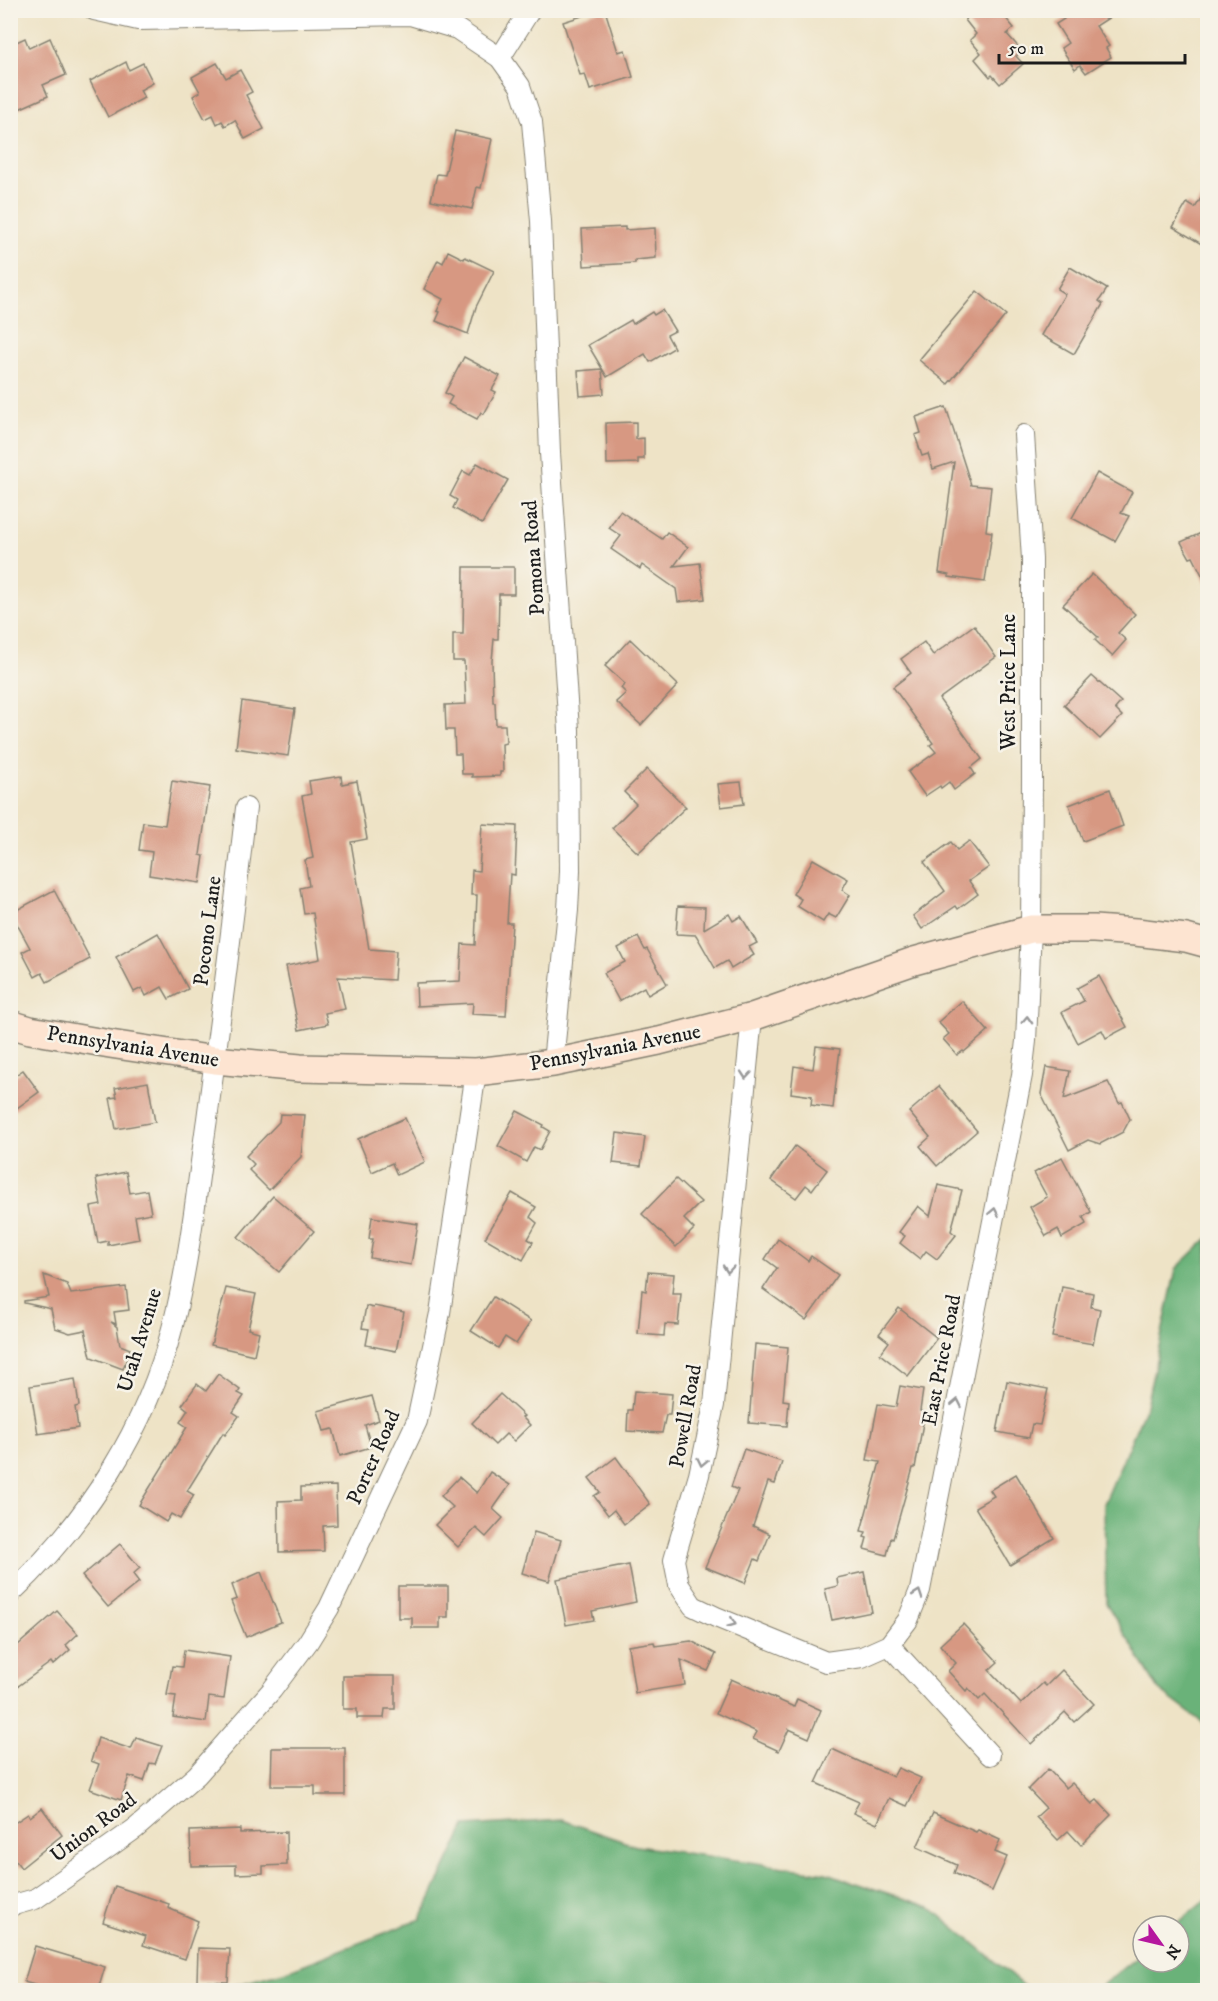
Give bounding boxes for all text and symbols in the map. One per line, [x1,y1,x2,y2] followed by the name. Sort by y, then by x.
[999,27,1185,65] scale bar
[1008,38,1044,60] text: 50 m
[517,499,551,617] street label: Pomona Road
[996,613,1022,751] street label: West Price Lane
[188,874,228,988] street label: Pocono Lane
[1020,1015,1033,1024] one-way arrow
[527,1019,703,1077] street label: Pennsylvania Avenue
[45,1021,221,1073] street label: Pennsylvania Avenue
[740,1070,753,1079] one-way arrow
[987,1207,1000,1217] one-way arrow
[722,1264,735,1273] one-way arrow
[112,1285,168,1396] street label: Utah Avenue
[917,1292,968,1428] street label: East Price Road
[664,1362,708,1470] street label: Powell Road
[950,1399,963,1409] one-way arrow
[342,1406,407,1509] street label: Porter Road
[696,1457,709,1467] one-way arrow
[910,1589,923,1600] one-way arrow
[725,1616,736,1628] one-way arrow
[45,1787,142,1869] street label: Union Road
[1131,1914,1191,1974] north arrow
[1161,1941,1185,1963] text: N

